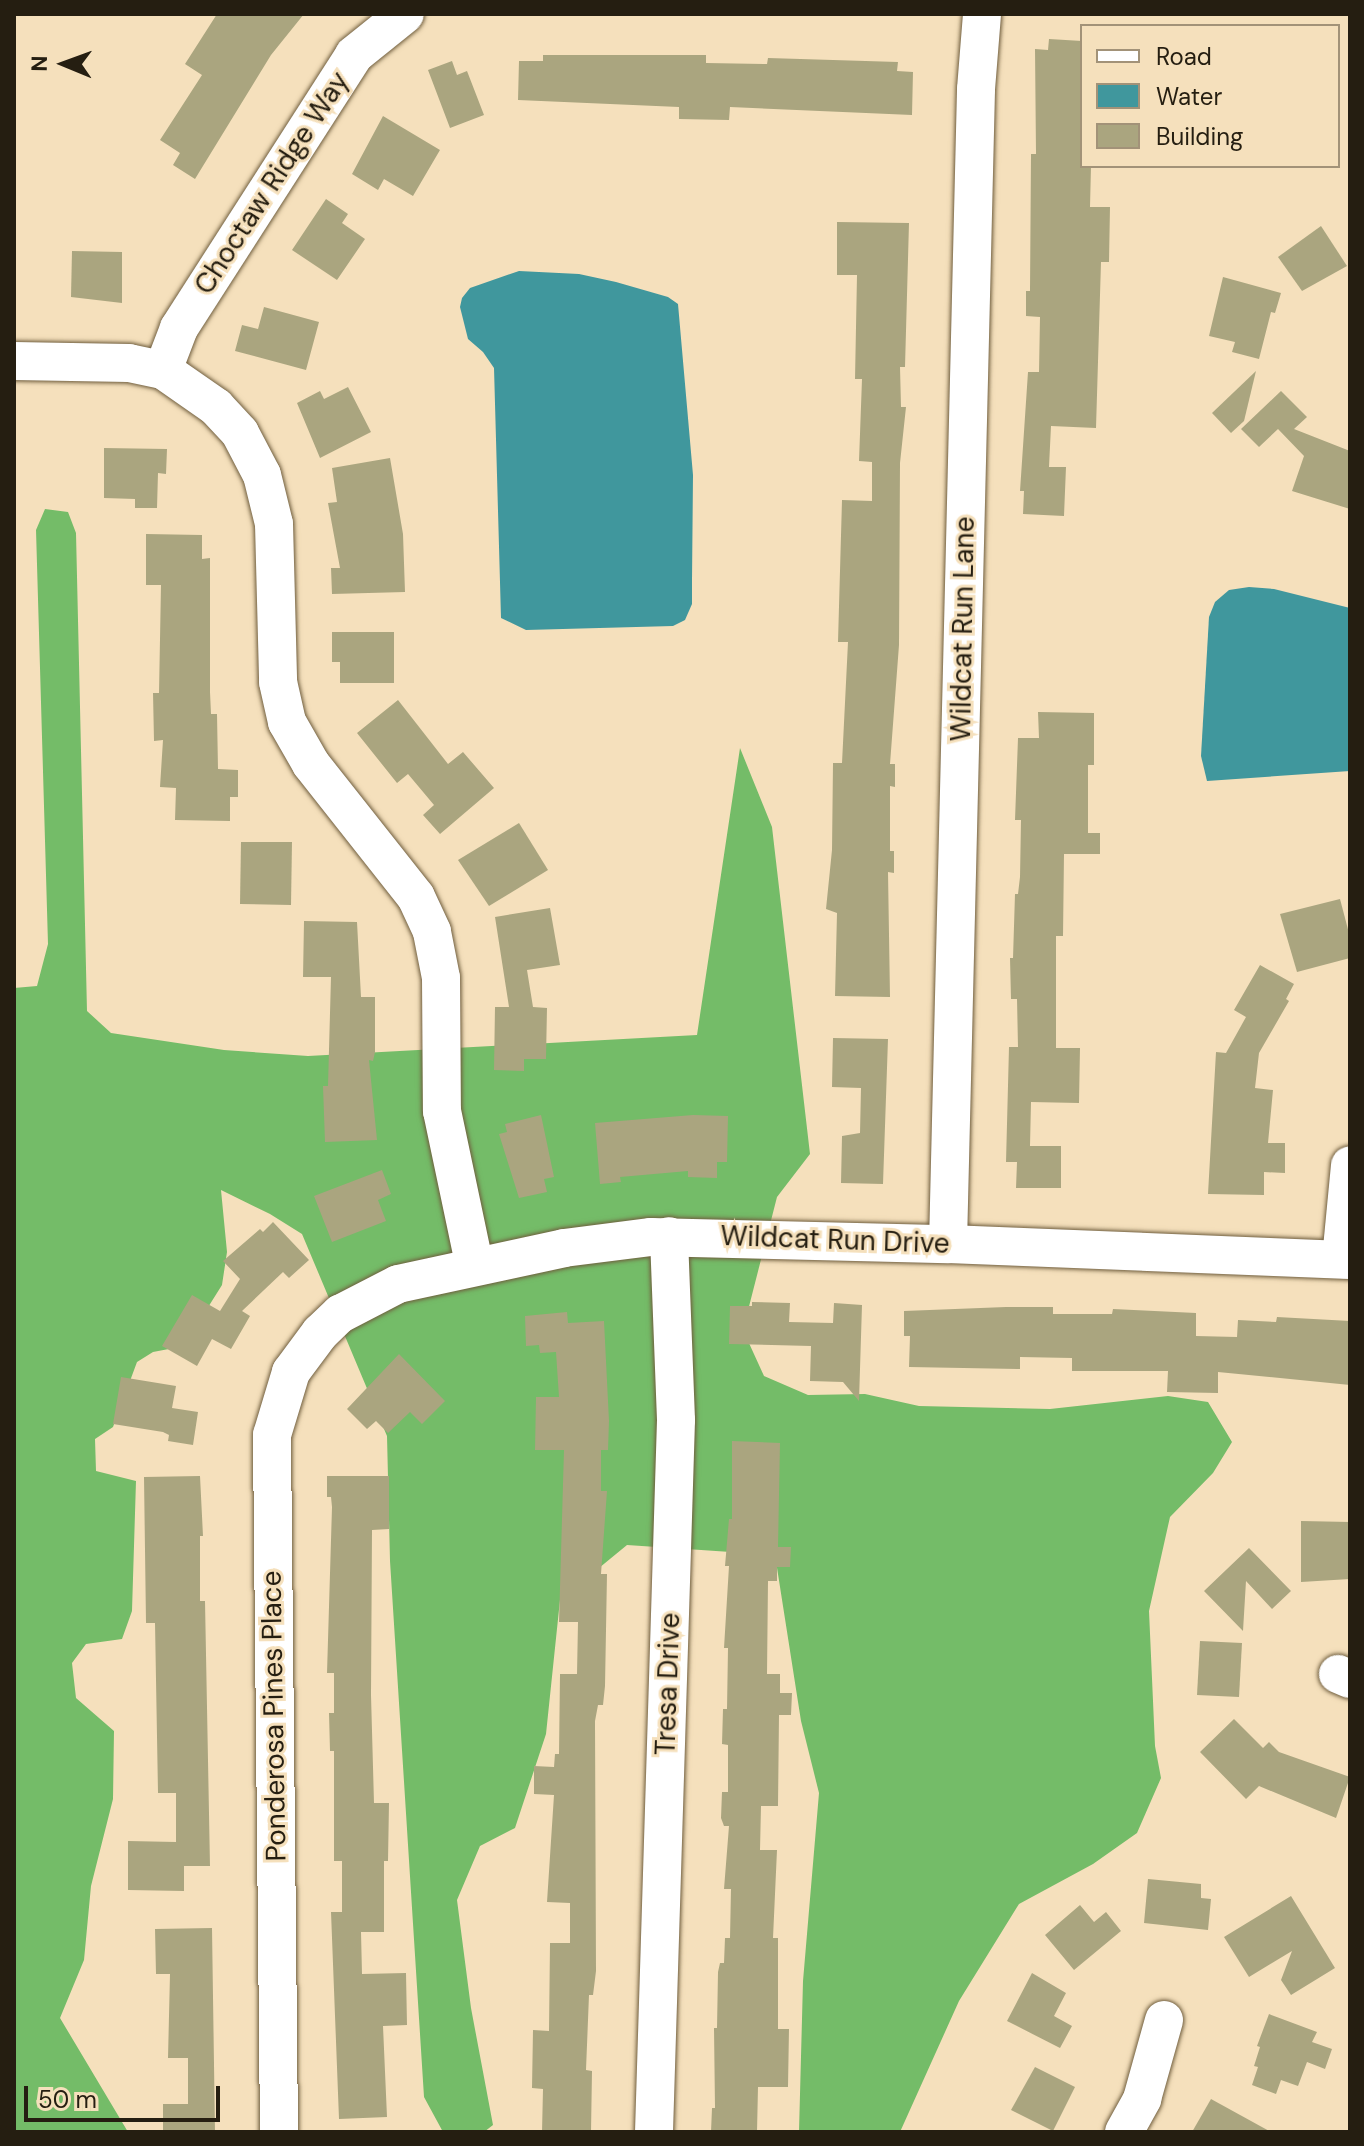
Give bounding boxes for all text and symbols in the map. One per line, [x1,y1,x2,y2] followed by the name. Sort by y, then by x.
[24,24,104,104] north arrow
[1080,24,1340,168] legend
[1156,41,1212,72] text: Road
[25,55,54,72] text: N
[187,65,357,301] street label: Choctaw Ridge Way
[1156,81,1222,112] text: Water
[1156,121,1243,152] text: Building
[944,516,982,742] street label: Wildcat Run Lane
[720,1219,950,1261] street label: Wildcat Run Drive
[255,1570,293,1862] street label: Ponderosa Pines Place
[649,1612,687,1756] street label: Tresa Drive
[28,2070,224,2120] scale bar
[38,2084,97,2115] text: 50 m

